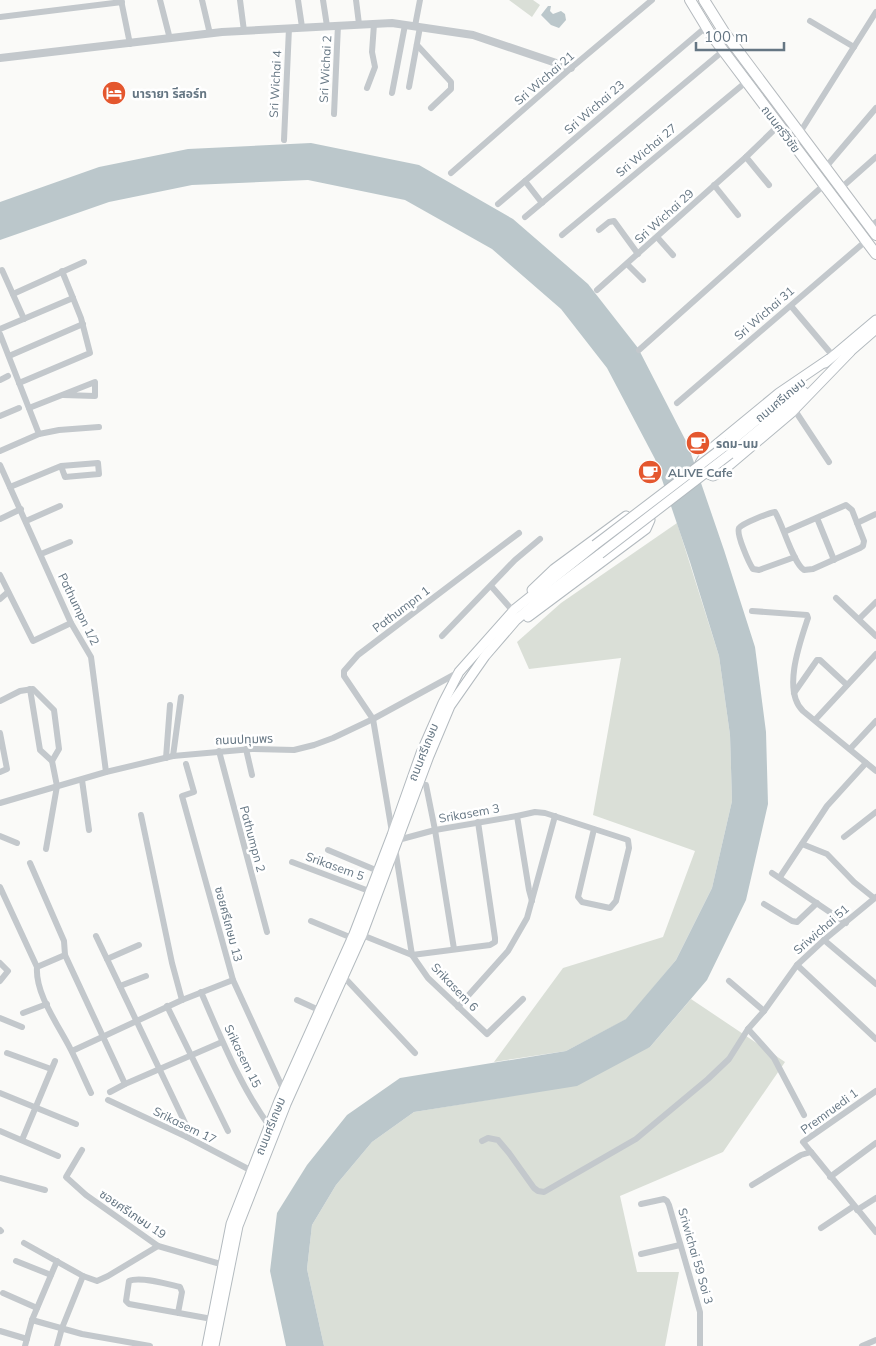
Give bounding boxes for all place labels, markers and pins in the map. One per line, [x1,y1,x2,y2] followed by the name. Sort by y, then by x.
[101,80,127,106] hotel icon: นารายา รีสอร์ท
[132,86,207,101] place label: นารายา รีสอร์ท
[685,430,711,456] cafe icon: รดม-นม
[716,436,758,451] place label: รดม-นม
[637,459,663,485] cafe icon: ALIVE Cafe
[668,465,733,480] place label: ALIVE Cafe

